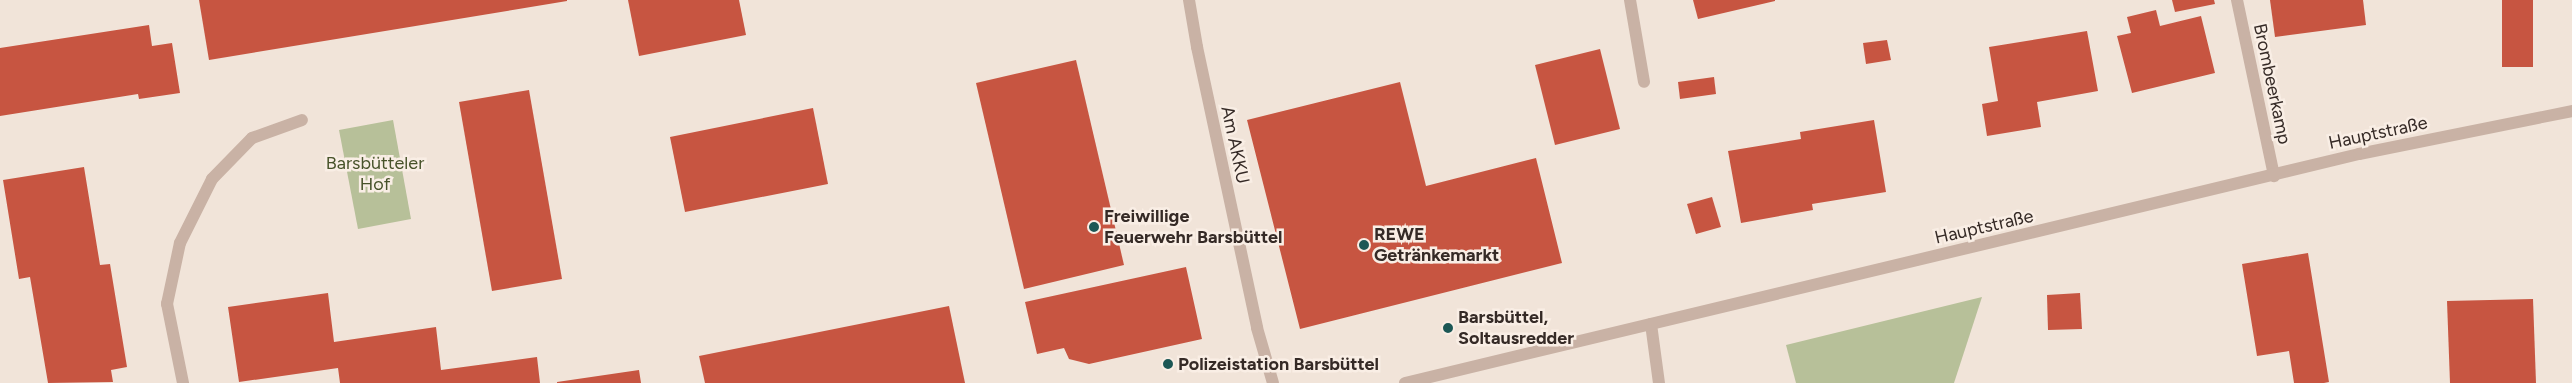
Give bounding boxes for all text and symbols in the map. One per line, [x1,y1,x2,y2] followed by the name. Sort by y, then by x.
[2249,22,2295,146] street label: Brombeerkamp
[1216,104,1254,186] street label: Am AKKU
[2327,112,2429,154] street label: Hauptstraße
[326,153,424,195] park label: Barsbütteler Hof
[1933,205,2035,249] street label: Hauptstraße
[1104,206,1282,248] place label: Freiwillige Feuerwehr Barsbüttel
[1088,221,1100,233] marker: Freiwillige Feuerwehr Barsbüttel
[1374,224,1499,266] place label: REWE Getränkemarkt
[1358,239,1370,251] marker: REWE Getränkemarkt
[1458,307,1574,350] place label: Barsbüttel, Soltausredder
[1442,322,1454,334] marker: Barsbüttel, Soltausredder
[1178,353,1379,375] place label: Polizeistation Barsbüttel
[1162,358,1174,370] marker: Polizeistation Barsbüttel

